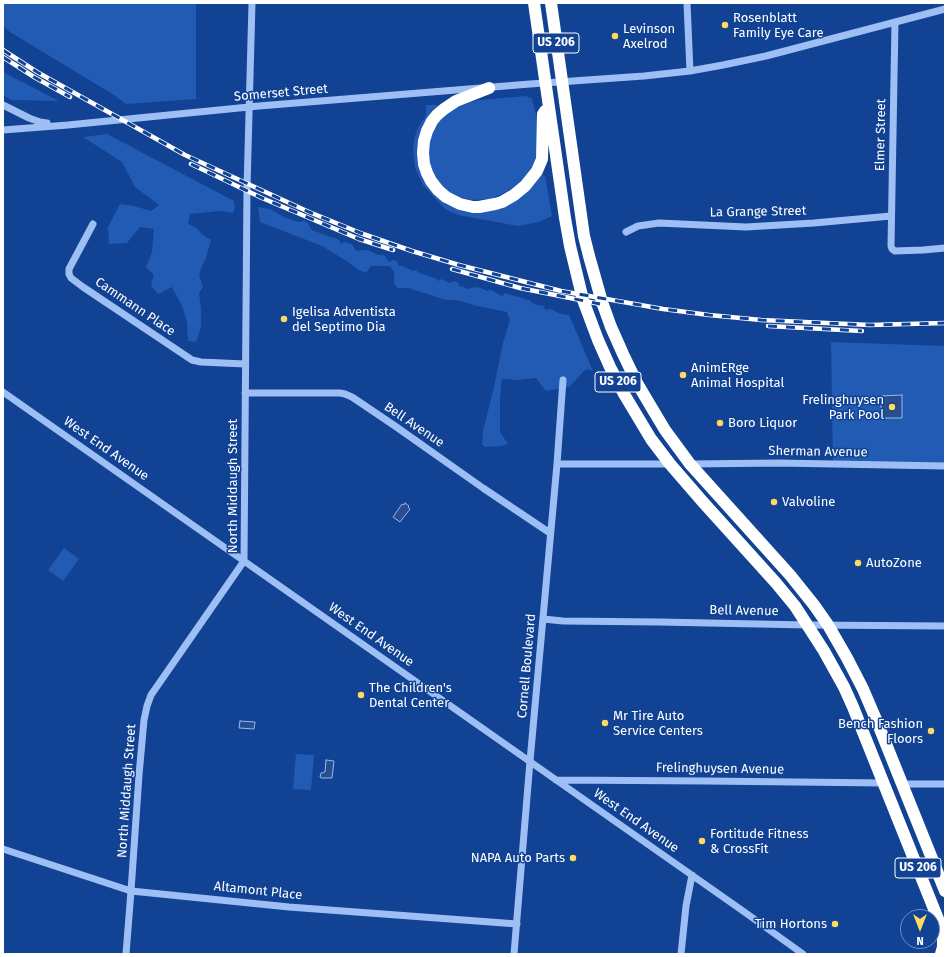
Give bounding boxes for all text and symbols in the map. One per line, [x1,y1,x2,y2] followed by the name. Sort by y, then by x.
[733,10,824,41] place label: Rosenblatt Family Eye Care
[720,20,730,30] marker: Rosenblatt Family Eye Care
[623,21,675,52] place label: Levinson Axelrod
[610,31,620,41] marker: Levinson Axelrod
[533,33,579,53] road number: US 206
[233,81,329,105] street label: Somerset Street
[873,99,889,171] street label: Elmer Street
[710,203,806,221] street label: La Grange Street
[92,274,178,340] street label: Cammann Place
[292,304,396,335] place label: Igelisa Adventista del Septimo Dia
[279,314,289,324] marker: Igelisa Adventista del Septimo Dia
[691,360,784,391] place label: AnimERge Animal Hospital
[678,370,688,380] marker: AnimERge Animal Hospital
[595,372,641,392] road number: US 206
[802,392,884,423] place label: Frelinghuysen Park Pool
[381,399,447,451] street label: Bell Avenue
[887,402,897,412] marker: Frelinghuysen Park Pool
[60,414,152,484] street label: West End Avenue
[728,415,797,431] place label: Boro Liquor
[715,418,725,428] marker: Boro Liquor
[225,419,241,553] street label: North Middaugh Street
[768,443,868,461] street label: Sherman Avenue
[782,494,835,510] place label: Valvoline
[769,497,779,507] marker: Valvoline
[866,555,922,571] place label: AutoZone
[853,558,863,568] marker: AutoZone
[325,600,417,670] street label: West End Avenue
[709,603,779,619] street label: Bell Avenue
[515,613,539,719] street label: Cornell Boulevard
[369,680,452,711] place label: The Children's Dental Center
[356,690,366,700] marker: The Children's Dental Center
[613,708,703,739] place label: Mr Tire Auto Service Centers
[838,716,923,747] place label: Bench Fashion Floors
[600,718,610,728] marker: Mr Tire Auto Service Centers
[115,723,139,859] street label: North Middaugh Street
[926,726,936,736] marker: Bench Fashion Floors
[656,760,784,778] street label: Frelinghuysen Avenue
[590,786,682,856] street label: West End Avenue
[710,826,808,857] place label: Fortitude Fitness & CrossFit
[697,836,707,846] marker: Fortitude Fitness & CrossFit
[471,850,565,866] place label: NAPA Auto Parts
[568,853,578,863] marker: NAPA Auto Parts
[895,858,941,878] road number: US 206
[213,879,303,903] street label: Altamont Place
[900,909,940,949] north arrow
[755,916,827,932] place label: Tim Hortons
[830,919,840,929] marker: Tim Hortons
[916,934,924,947] text: N

